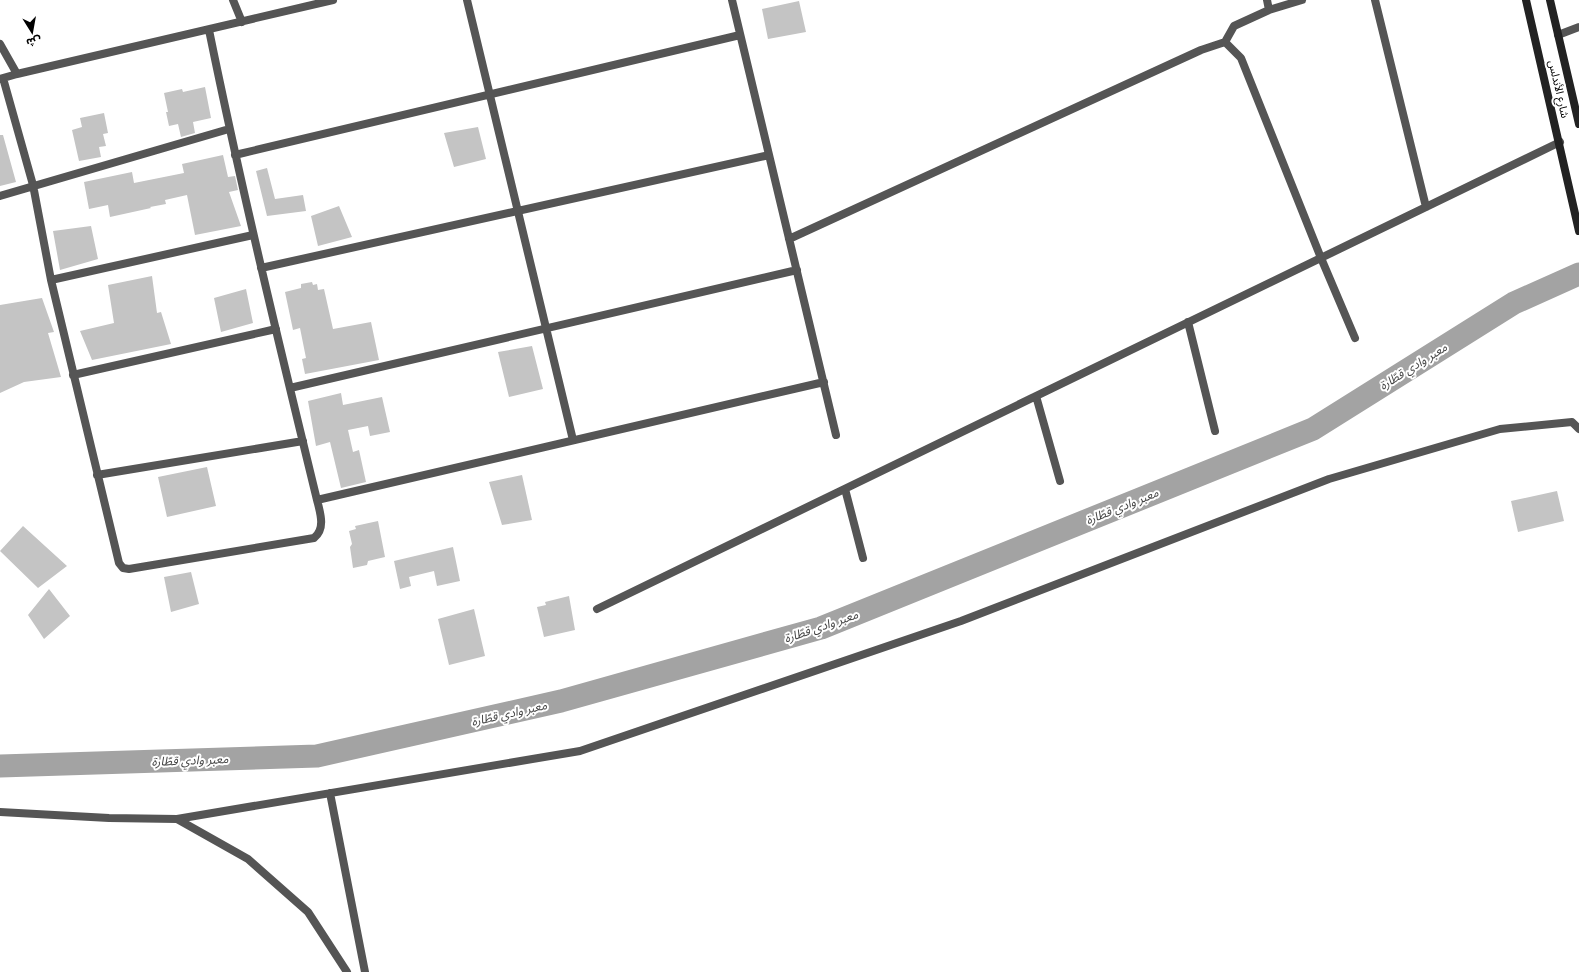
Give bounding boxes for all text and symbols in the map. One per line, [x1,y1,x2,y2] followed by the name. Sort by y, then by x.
[12,12,52,52] north arrow
[25,34,43,50] text: ش
[1545,59,1573,120] street label: شارع الأندلس
[1376,339,1452,395] water label: معبر وادي قطّارة
[1083,484,1162,530] water label: معبر وادي قطّارة
[782,606,861,648] water label: معبر وادي قطّارة
[470,697,550,732] water label: معبر وادي قطّارة
[151,751,230,772] water label: معبر وادي قطّارة

